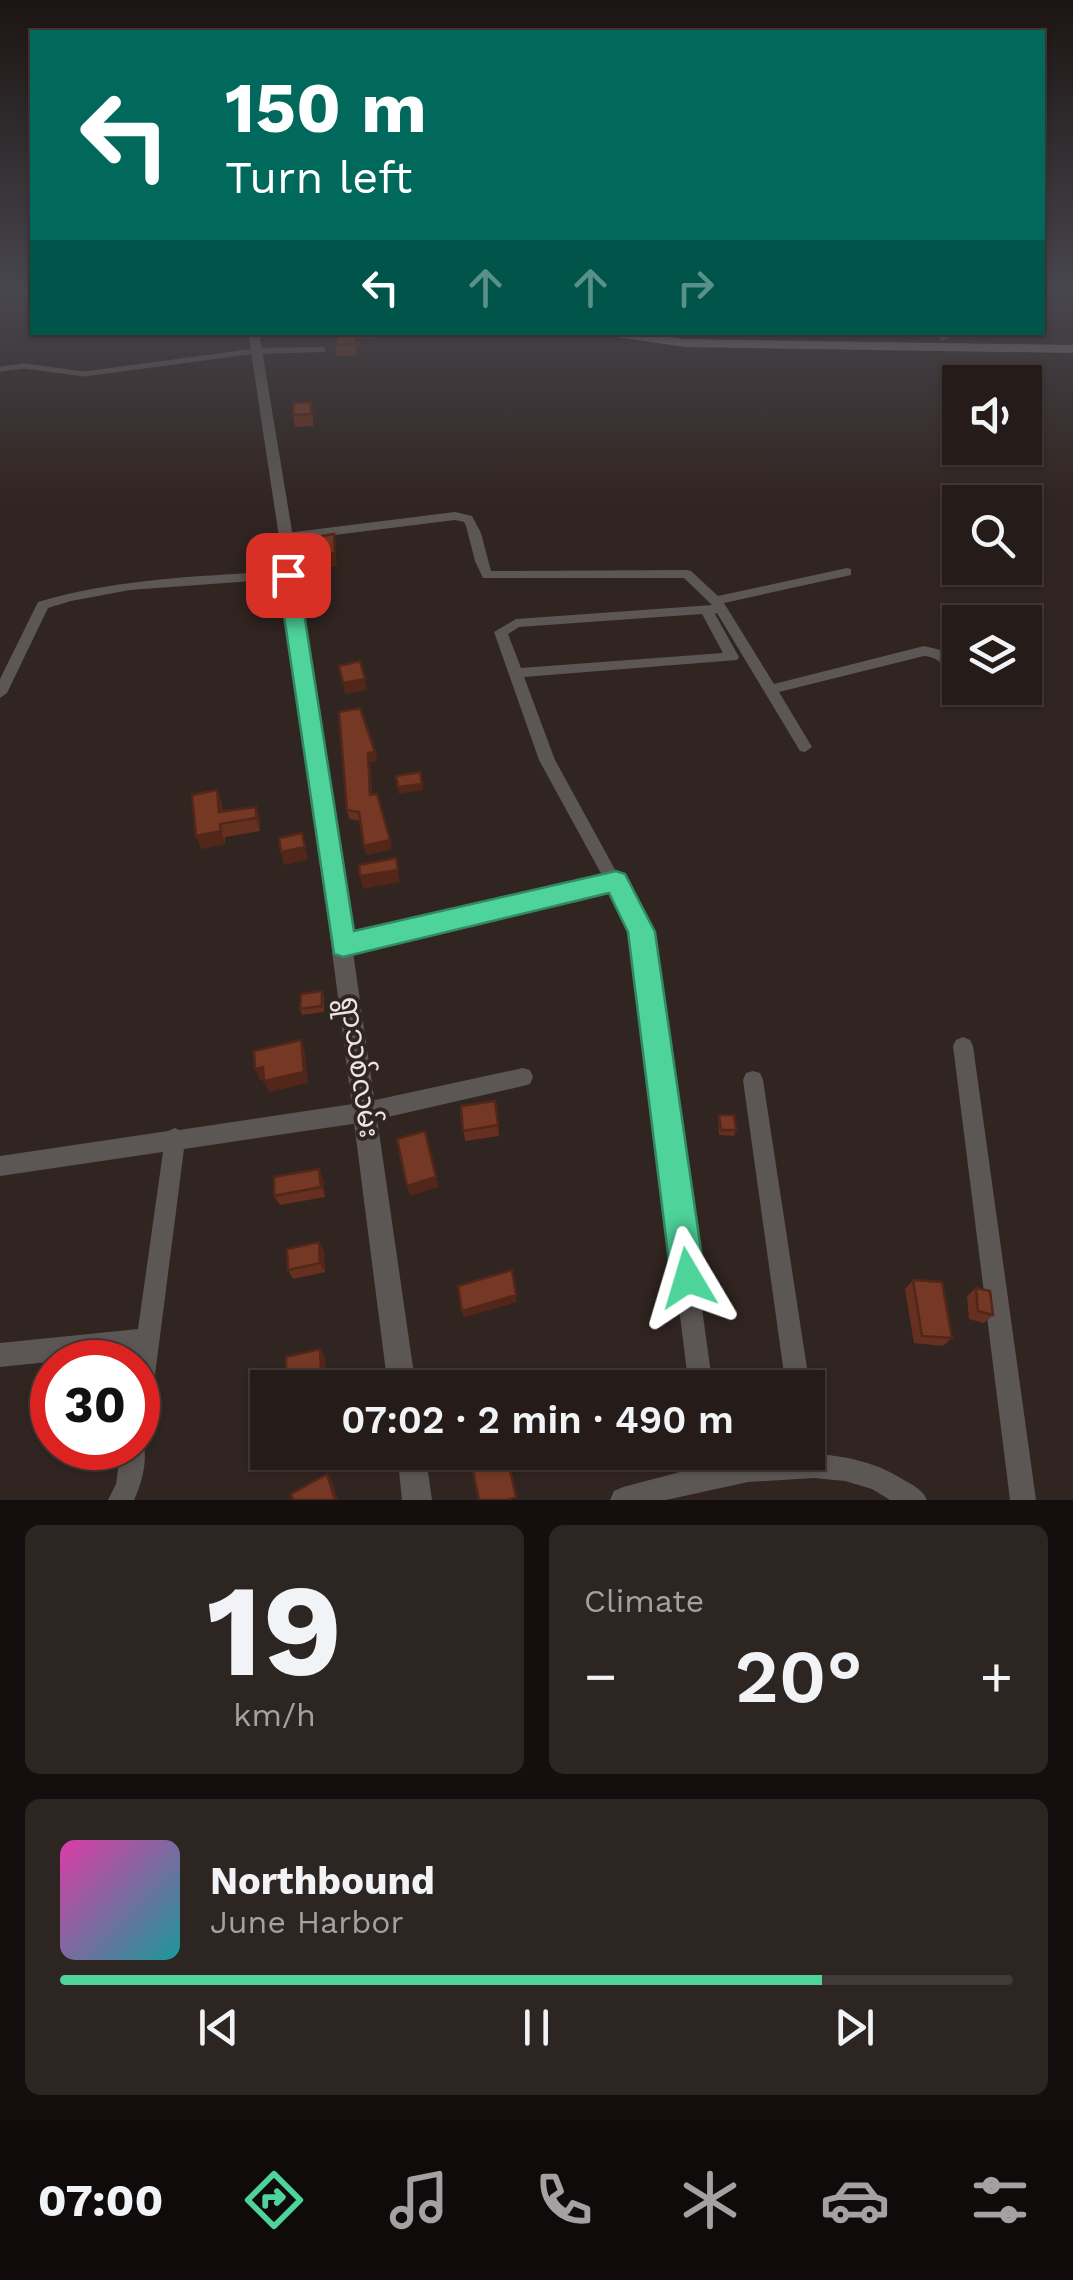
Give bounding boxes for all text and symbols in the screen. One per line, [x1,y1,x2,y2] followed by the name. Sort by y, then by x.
[225,67,427,149] text: 150 m
[60,70,190,200] icon: left
[225,151,412,204] text: Turn left
[353,260,408,315] icon: left
[458,260,513,315] icon: ahead
[563,260,618,315] icon: ahead
[668,260,723,315] icon: right
[942,365,1042,705] map controls
[942,365,1042,465] button: sound
[942,485,1042,585] button: search
[246,533,331,618] pin
[261,548,316,603] icon: arrive
[942,605,1042,705] button: layers
[328,994,388,1141] street label: ရွာသစ်လမ်း
[636,1226,740,1330] position arrow
[30,1340,160,1470] speed limit sign: 30
[341,1398,734,1442] text: 07:02 · 2 min · 490 m
[206,1554,343,1707] text: 19
[584,1582,704,1620] text: Climate
[734,1632,863,1720] text: 20°
[584,1644,617,1708] text: −
[980,1644,1013,1708] text: +
[233,1696,316,1734] text: km/h
[210,1859,435,1903] text: Northbound
[210,1903,404,1941] text: June Harbor
[191,2000,246,2055] icon: previous
[509,2000,564,2055] icon: pause
[827,2000,882,2055] icon: next
[239,2165,309,2235] icon: directions
[384,2165,454,2235] icon: music
[529,2165,599,2235] icon: phone
[675,2165,745,2235] icon: climate
[820,2165,890,2235] icon: car
[965,2165,1035,2235] icon: filters
[38,2174,164,2227] text: 07:00

